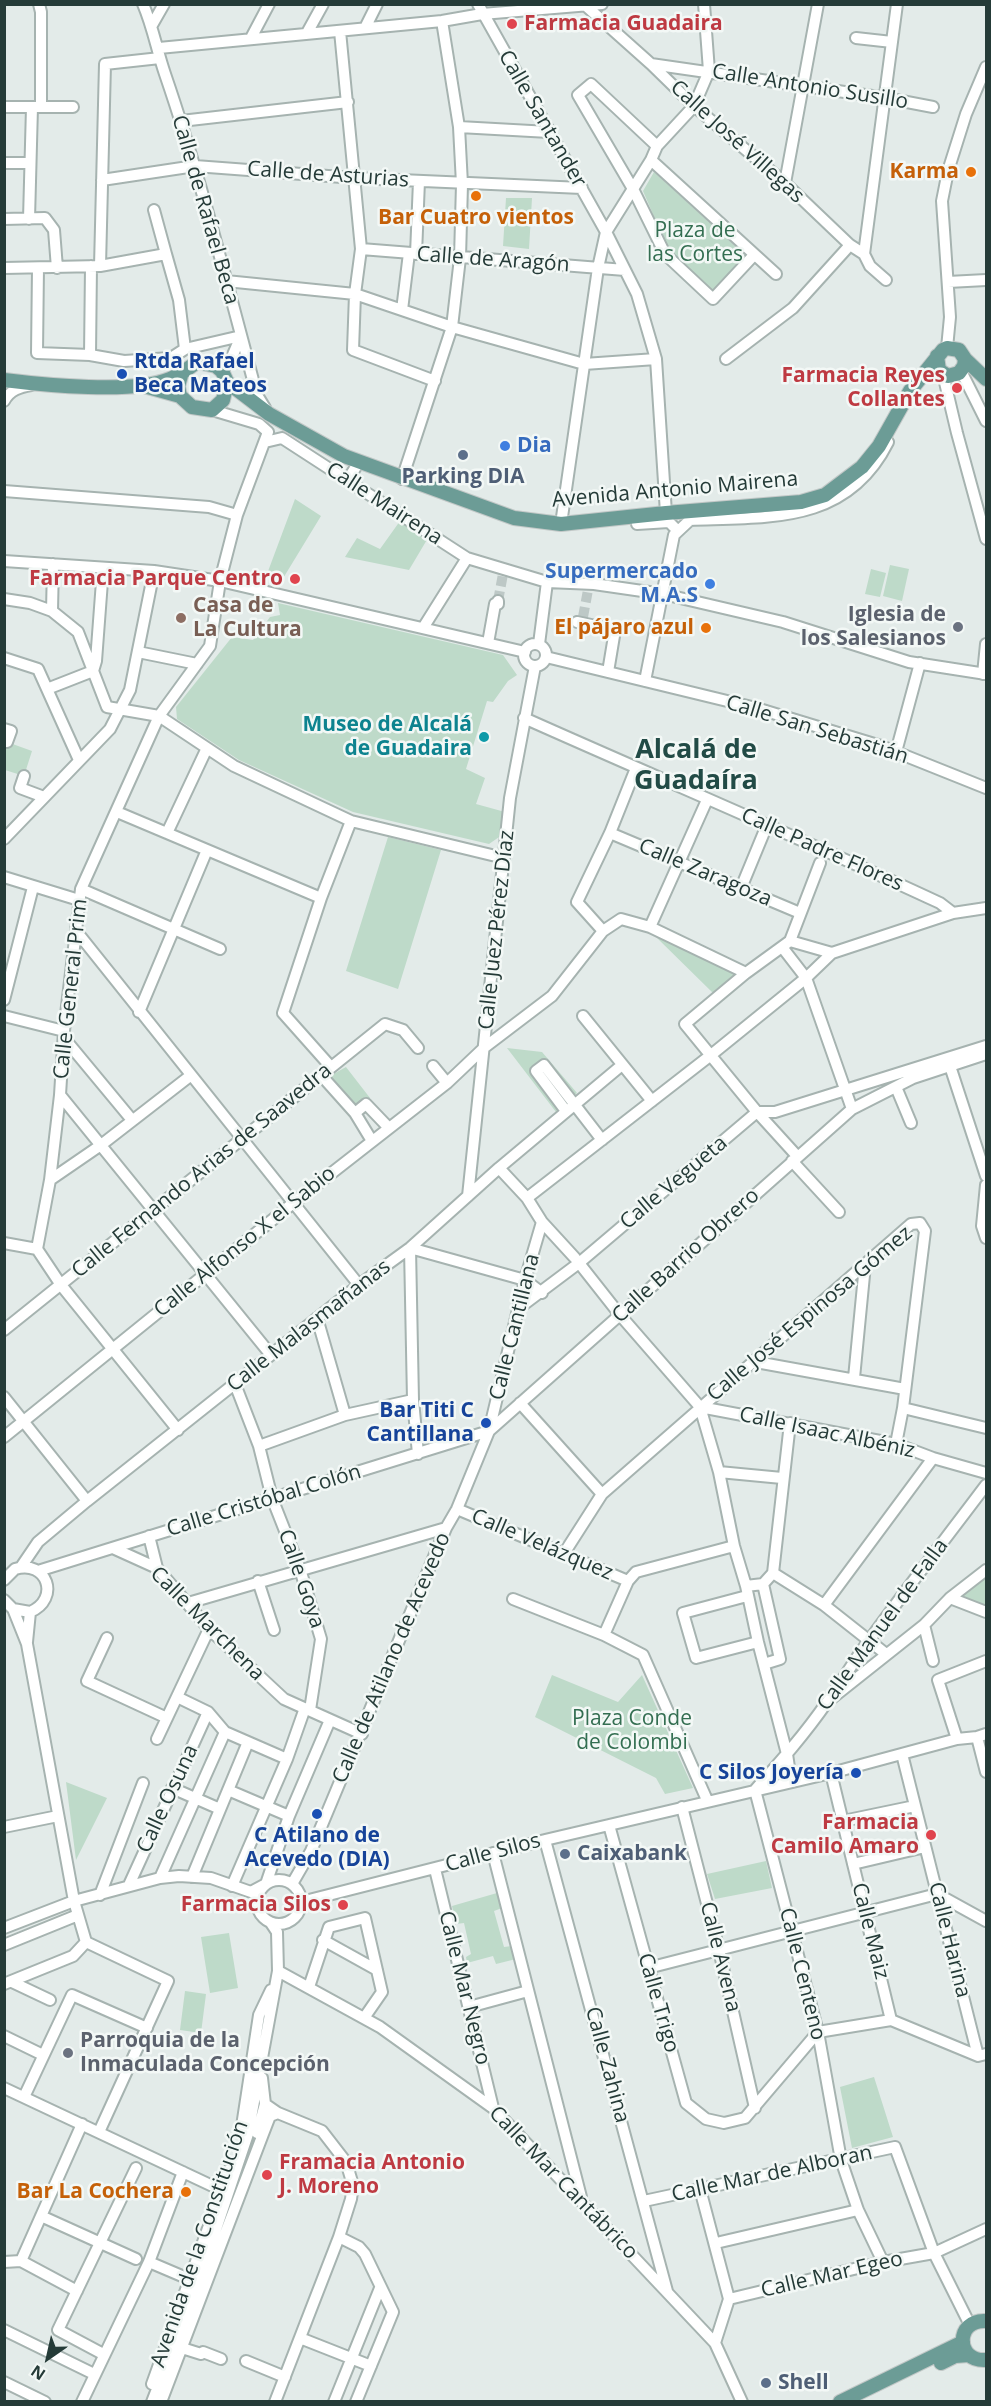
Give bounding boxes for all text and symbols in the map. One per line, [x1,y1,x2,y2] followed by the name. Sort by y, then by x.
[524,11,723,37] place label: Farmacia Guadaira
[505,17,519,31] marker: Farmacia Guadaira
[493,46,591,192] street label: Calle Santander
[710,59,910,115] street label: Calle Antonio Susillo
[665,75,809,209] street label: Calle José Villegas
[166,112,244,308] street label: Calle de Rafael Beca
[246,157,410,193] street label: Calle de Asturias
[890,159,959,185] place label: Karma
[964,165,978,179] marker: Karma
[469,189,483,203] marker: Bar Cuatro vientos
[378,205,574,231] place label: Bar Cuatro vientos
[647,218,743,268] park label: Plaza de las Cortes
[416,242,570,278] street label: Calle de Aragón
[134,349,267,399] place label: Rtda Rafael Beca Mateos
[782,363,945,413] place label: Farmacia Reyes Collantes
[115,367,129,381] marker: Rtda Rafael Beca Mateos
[950,381,964,395] marker: Farmacia Reyes Collantes
[517,433,552,459] place label: Dia
[498,439,512,453] marker: Dia
[456,448,470,462] marker: Parking DIA
[321,457,447,551] street label: Calle Mairena
[402,464,524,490] place label: Parking DIA
[551,467,799,513] street label: Avenida Antonio Mairena
[545,559,698,609] place label: Supermercado M.A.S
[29,566,283,592] place label: Farmacia Parque Centro
[288,572,302,586] marker: Farmacia Parque Centro
[703,577,717,591] marker: Supermercado M.A.S
[193,593,302,643] place label: Casa de La Cultura
[801,602,946,652] place label: Iglesia de los Salesianos
[174,611,188,625] marker: Casa de La Cultura
[554,615,694,641] place label: El pájaro azul
[951,620,965,634] marker: Iglesia de los Salesianos
[699,621,713,635] marker: El pájaro azul
[723,690,911,770] street label: Calle San Sebastián
[302,712,472,762] place label: Museo de Alcalá de Guadaira
[477,730,491,744] marker: Museo de Alcalá de Guadaira
[634,734,758,797] district label: Alcalá de Guadaíra
[737,803,907,897] street label: Calle Padre Flores
[474,829,520,1031] street label: Calle Juez Pérez Díaz
[635,834,775,912] street label: Calle Zaragoza
[49,897,93,1081] street label: Calle General Prim
[67,1058,337,1284] street label: Calle Fernando Arias de Saavedra
[615,1131,733,1235] street label: Calle Vegueta
[149,1161,341,1323] street label: Calle Alfonso X el Sabio
[607,1183,765,1329] street label: Calle Barrio Obrero
[702,1221,918,1407] street label: Calle José Espinosa Gómez
[485,1251,545,1403] street label: Calle Cantillana
[222,1254,396,1398] street label: Calle Malasmañanas
[367,1398,474,1448] place label: Bar Titi C Cantillana
[737,1402,917,1464] street label: Calle Isaac Albéniz
[479,1416,493,1430] marker: Bar Titi C Cantillana
[164,1459,364,1543] street label: Calle Cristóbal Colón
[467,1504,617,1586] street label: Calle Velázquez
[272,1526,330,1632] street label: Calle Goya
[328,1529,456,1787] street label: Calle de Atilano de Acevedo
[812,1534,954,1716] street label: Calle Manuel de Falla
[145,1562,269,1686] street label: Calle Marchena
[572,1706,692,1756] park label: Plaza Conde de Colombi
[132,1741,204,1857] street label: Calle Osuna
[699,1760,844,1786] place label: C Silos Joyería
[849,1766,863,1780] marker: C Silos Joyería
[310,1807,324,1821] marker: C Atilano de Acevedo (DIA)
[771,1810,919,1860] place label: Farmacia Camilo Amaro
[244,1823,390,1873] place label: C Atilano de Acevedo (DIA)
[443,1828,543,1878] street label: Calle Silos
[924,1828,938,1842] marker: Farmacia Camilo Amaro
[577,1841,687,1867] place label: Caixabank
[558,1847,572,1861] marker: Caixabank
[846,1880,894,1982] street label: Calle Maiz
[922,1880,976,2000] street label: Calle Harina
[181,1892,331,1918] place label: Farmacia Silos
[336,1898,350,1912] marker: Farmacia Silos
[694,1899,746,2015] street label: Calle Avena
[773,1905,831,2043] street label: Calle Centeno
[433,1909,495,2067] street label: Calle Mar Negro
[632,1950,684,2056] street label: Calle Trigo
[579,2004,635,2126] street label: Calle Zahina
[80,2028,330,2078] place label: Parroquia de la Inmaculada Concepción
[61,2046,75,2060] marker: Parroquia de la Inmaculada Concepción
[483,2101,643,2265] street label: Calle Mar Cantábrico
[146,2117,254,2371] street label: Avenida de la Constitución
[669,2140,875,2208] street label: Calle Mar de Alboran
[279,2150,465,2200] place label: Framacia Antonio J. Moreno
[260,2168,274,2182] marker: Framacia Antonio J. Moreno
[17,2179,174,2205] place label: Bar La Cochera
[179,2185,193,2199] marker: Bar La Cochera
[759,2246,905,2304] street label: Calle Mar Egeo
[18,2328,78,2388] north arrow
[26,2360,49,2386] text: N
[778,2370,829,2396] place label: Shell
[759,2376,773,2390] marker: Shell

